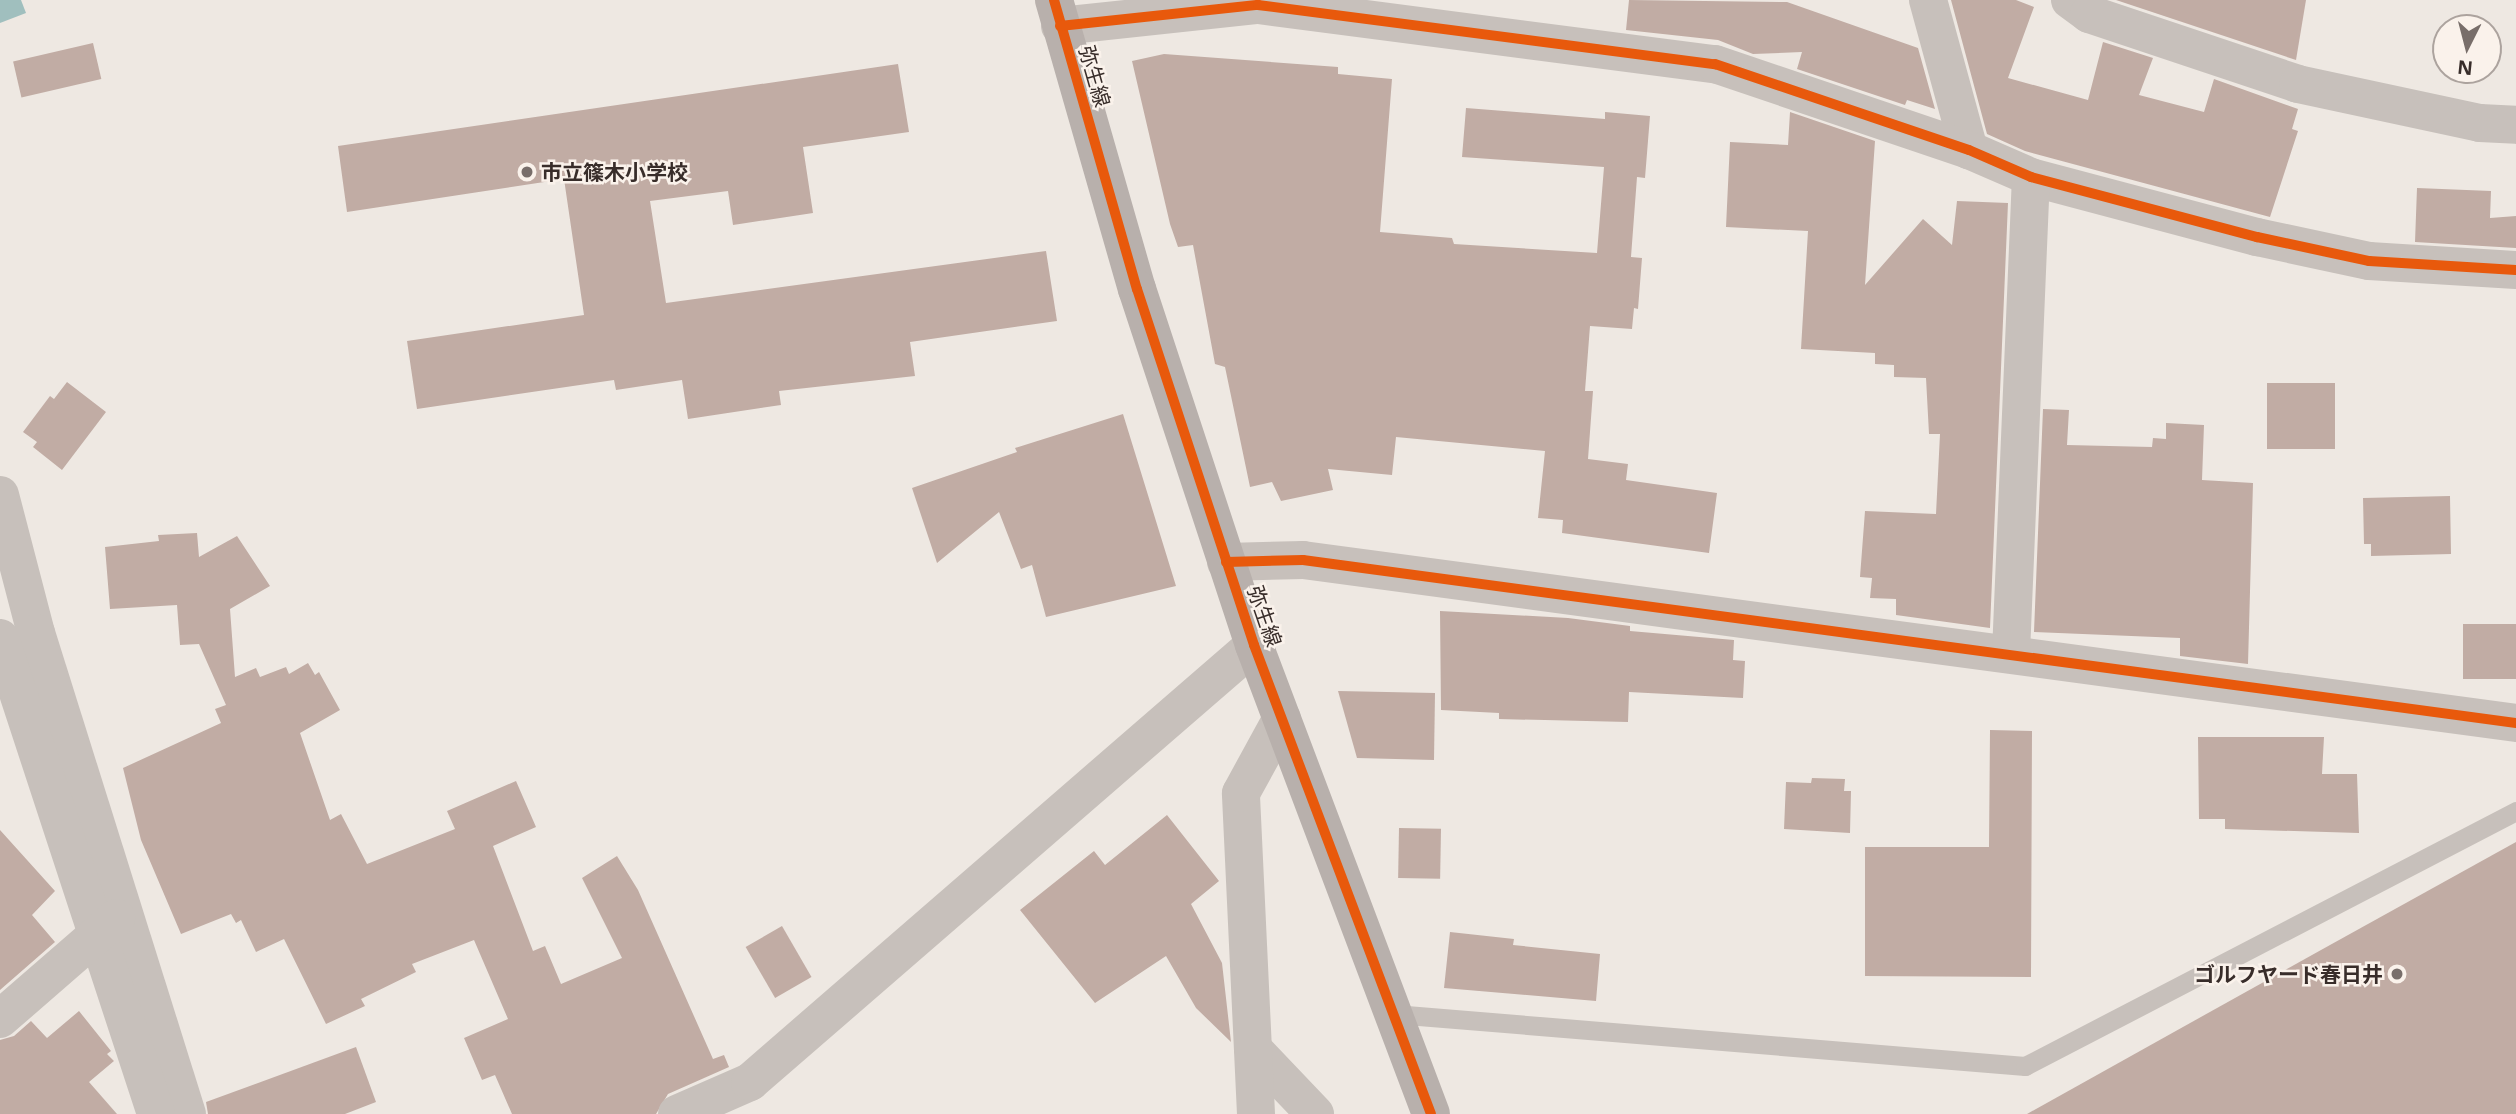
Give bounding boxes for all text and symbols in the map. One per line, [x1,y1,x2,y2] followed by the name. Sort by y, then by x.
[2432,14,2502,84] north arrow
[1074,42,1116,110] street label: 弥生線
[2456,54,2474,82] text: N
[541,159,688,185] place label: 市立篠木小学校
[519,164,535,180] marker: 市立篠木小学校
[1243,582,1287,650] street label: 弥生線
[2194,961,2383,987] place label: ゴルフヤード春日井
[2389,966,2405,982] marker: ゴルフヤード春日井

